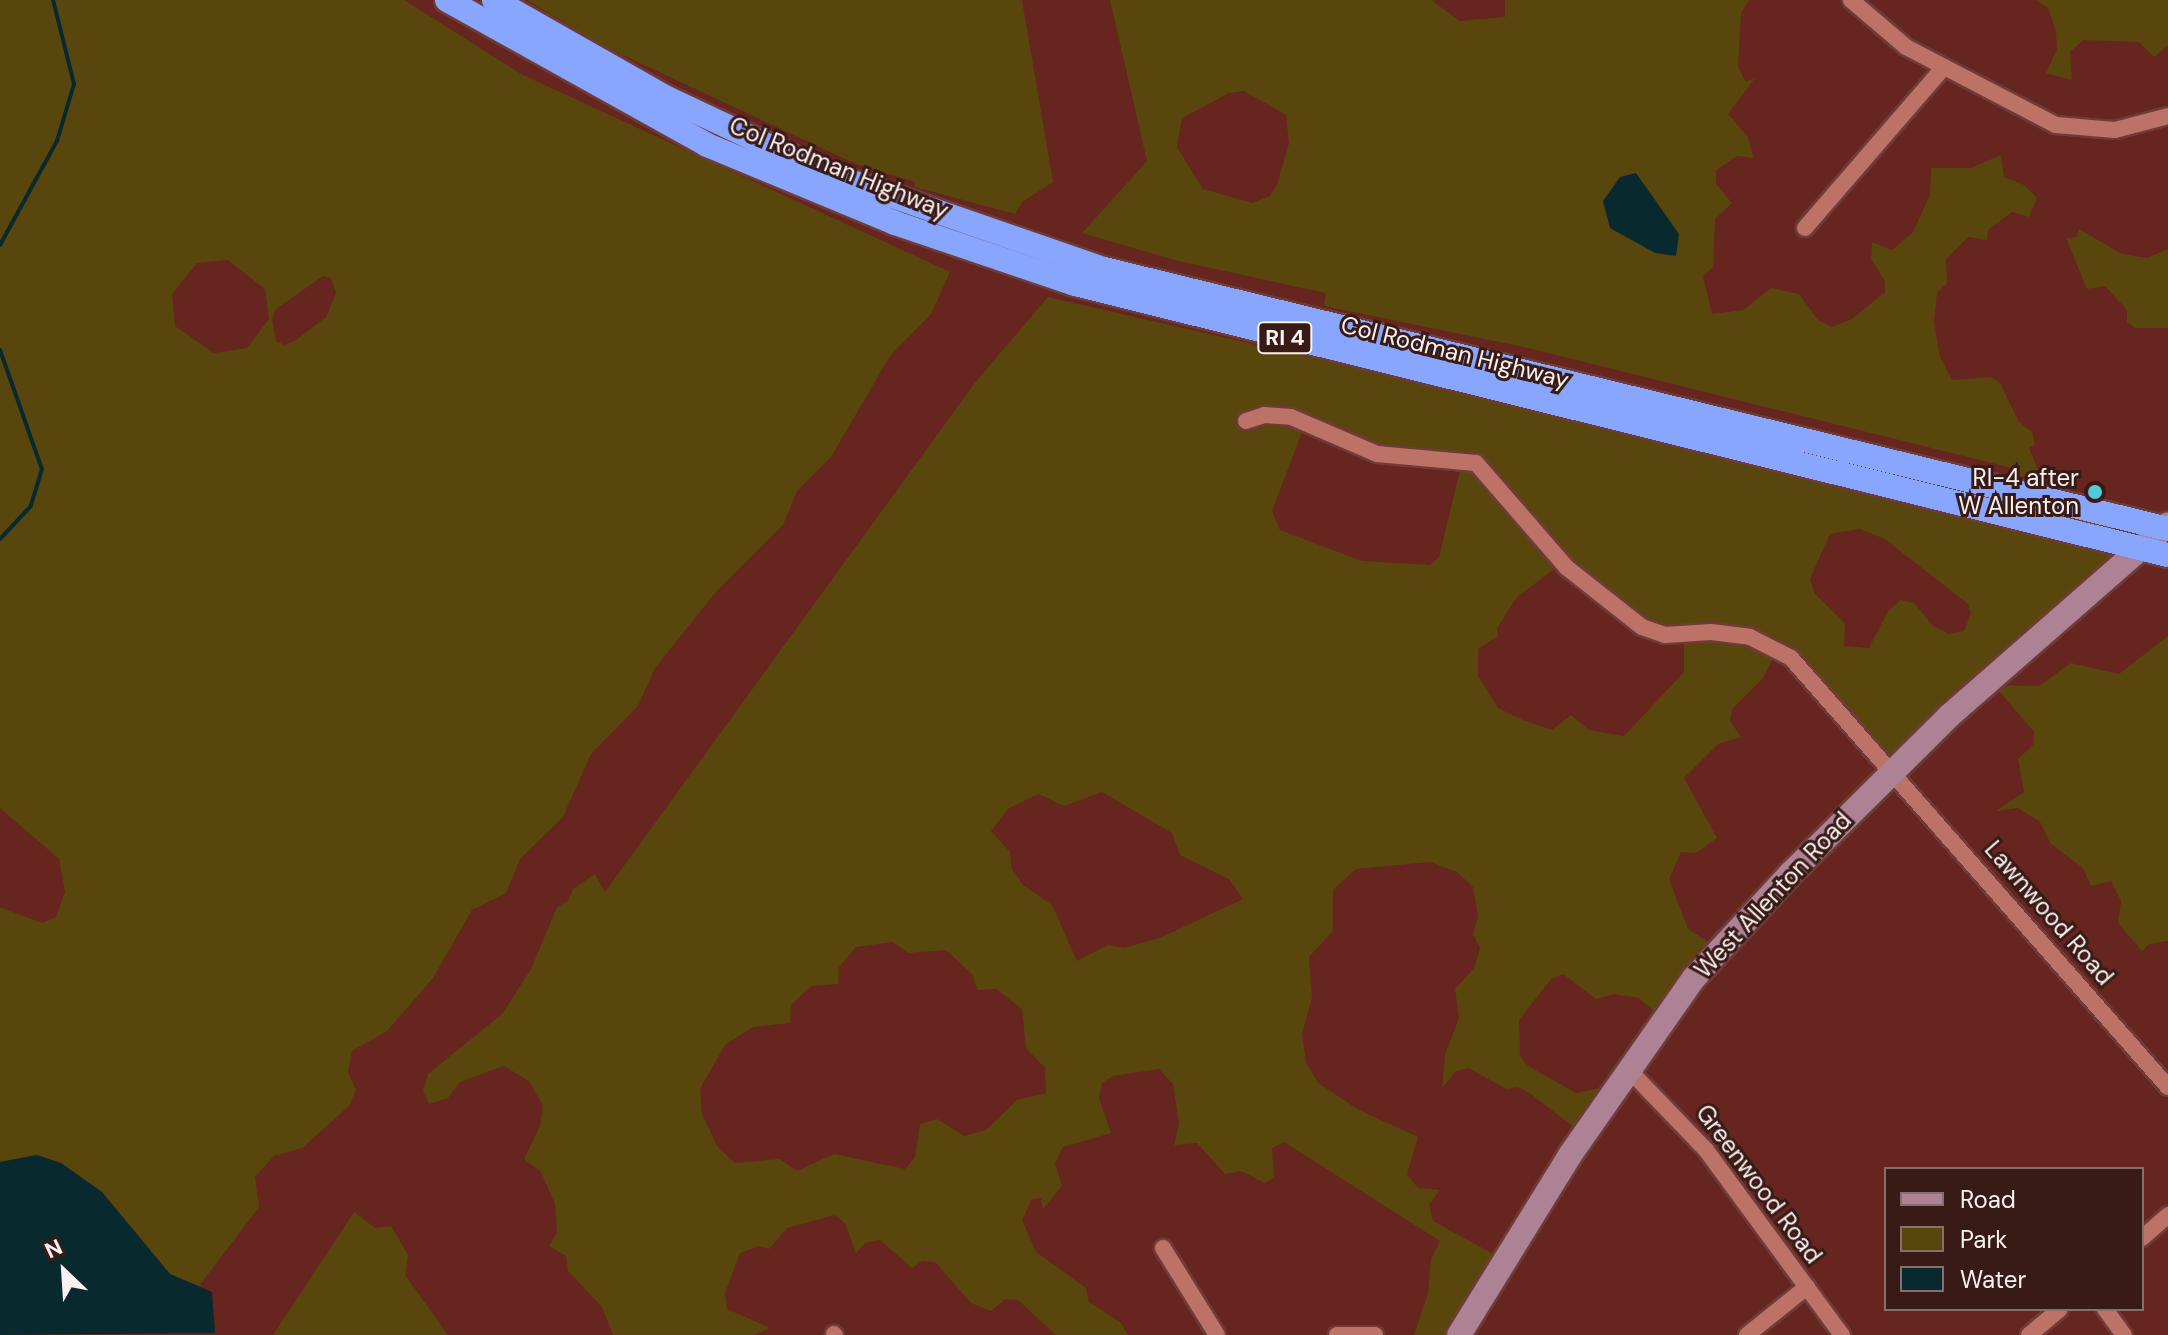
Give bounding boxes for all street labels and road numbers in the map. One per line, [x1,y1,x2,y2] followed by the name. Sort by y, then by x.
[725,111,953,225] street label: Col Rodman Highway
[1338,310,1572,394] street label: Col Rodman Highway
[1257,320,1313,356] road number: RI 4
[1689,806,1857,984] street label: West Allenton Road
[1979,835,2119,991] street label: Lawnwood Road
[1690,1099,1828,1269] street label: Greenwood Road

